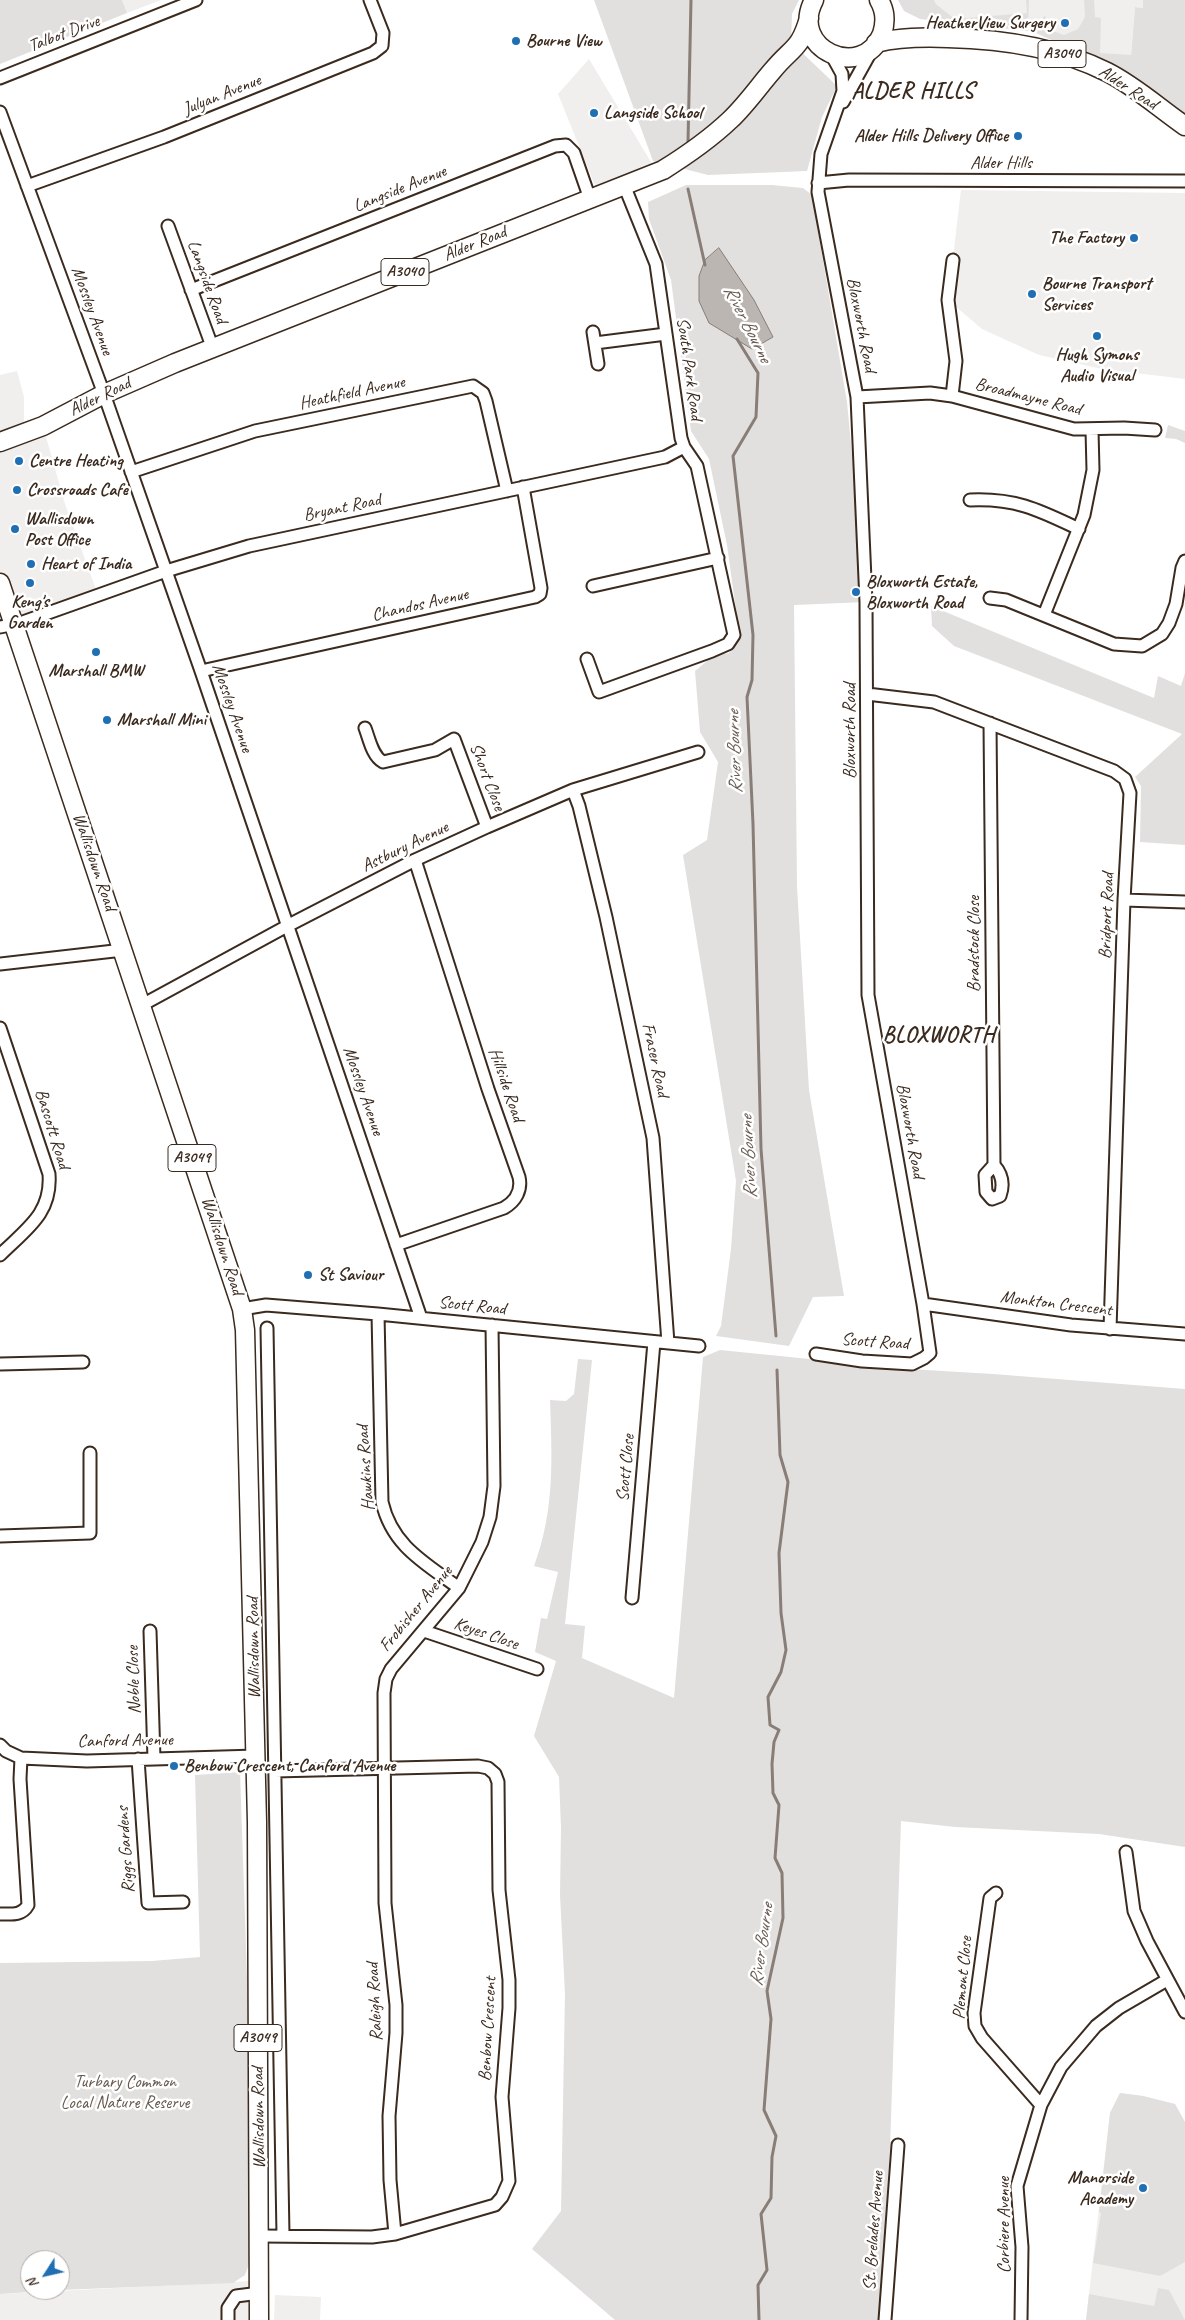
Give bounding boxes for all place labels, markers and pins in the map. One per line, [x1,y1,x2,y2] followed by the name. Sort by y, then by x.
[926,12,1055,34] place label: HeatherView Surgery
[1059,17,1071,29] marker: HeatherView Surgery
[526,30,601,52] place label: Bourne View
[510,35,522,47] marker: Bourne View
[604,102,702,124] place label: Langside School
[588,107,600,119] marker: Langside School
[854,125,1008,147] place label: Alder Hills Delivery Office
[1012,130,1024,142] marker: Alder Hills Delivery Office
[1049,227,1124,249] place label: The Factory
[1128,232,1140,244] marker: The Factory
[1042,273,1151,316] place label: Bourne Transport Services
[1026,288,1038,300] marker: Bourne Transport Services
[1091,330,1103,342] marker: Hugh Symons Audio Visual
[1055,344,1139,386] place label: Hugh Symons Audio Visual
[29,450,123,472] place label: Centre Heating
[13,455,25,467] marker: Centre Heating
[27,479,128,501] place label: Crossroads Cafe
[11,484,23,496] marker: Crossroads Cafe
[25,508,94,550] place label: Wallisdown Post Office
[9,523,21,535] marker: Wallisdown Post Office
[41,553,131,575] place label: Heart of India
[25,558,37,570] marker: Heart of India
[866,571,978,614] place label: Bloxworth Estate, Bloxworth Road
[24,577,36,589] marker: Keng's Garden
[850,586,862,598] marker: Bloxworth Estate, Bloxworth Road
[8,591,52,634] place label: Keng's Garden
[90,646,102,658] marker: Marshall BMW
[48,660,144,682] place label: Marshall BMW
[117,709,206,731] place label: Marshall Mini
[101,714,113,726] marker: Marshall Mini
[318,1264,383,1286] place label: St Saviour
[302,1269,314,1281] marker: St Saviour
[184,1755,395,1777] place label: Benbow Crescent, Canford Avenue
[168,1760,180,1772] marker: Benbow Crescent, Canford Avenue
[1068,2167,1133,2210] place label: Manorside Academy
[1137,2182,1149,2194] marker: Manorside Academy

